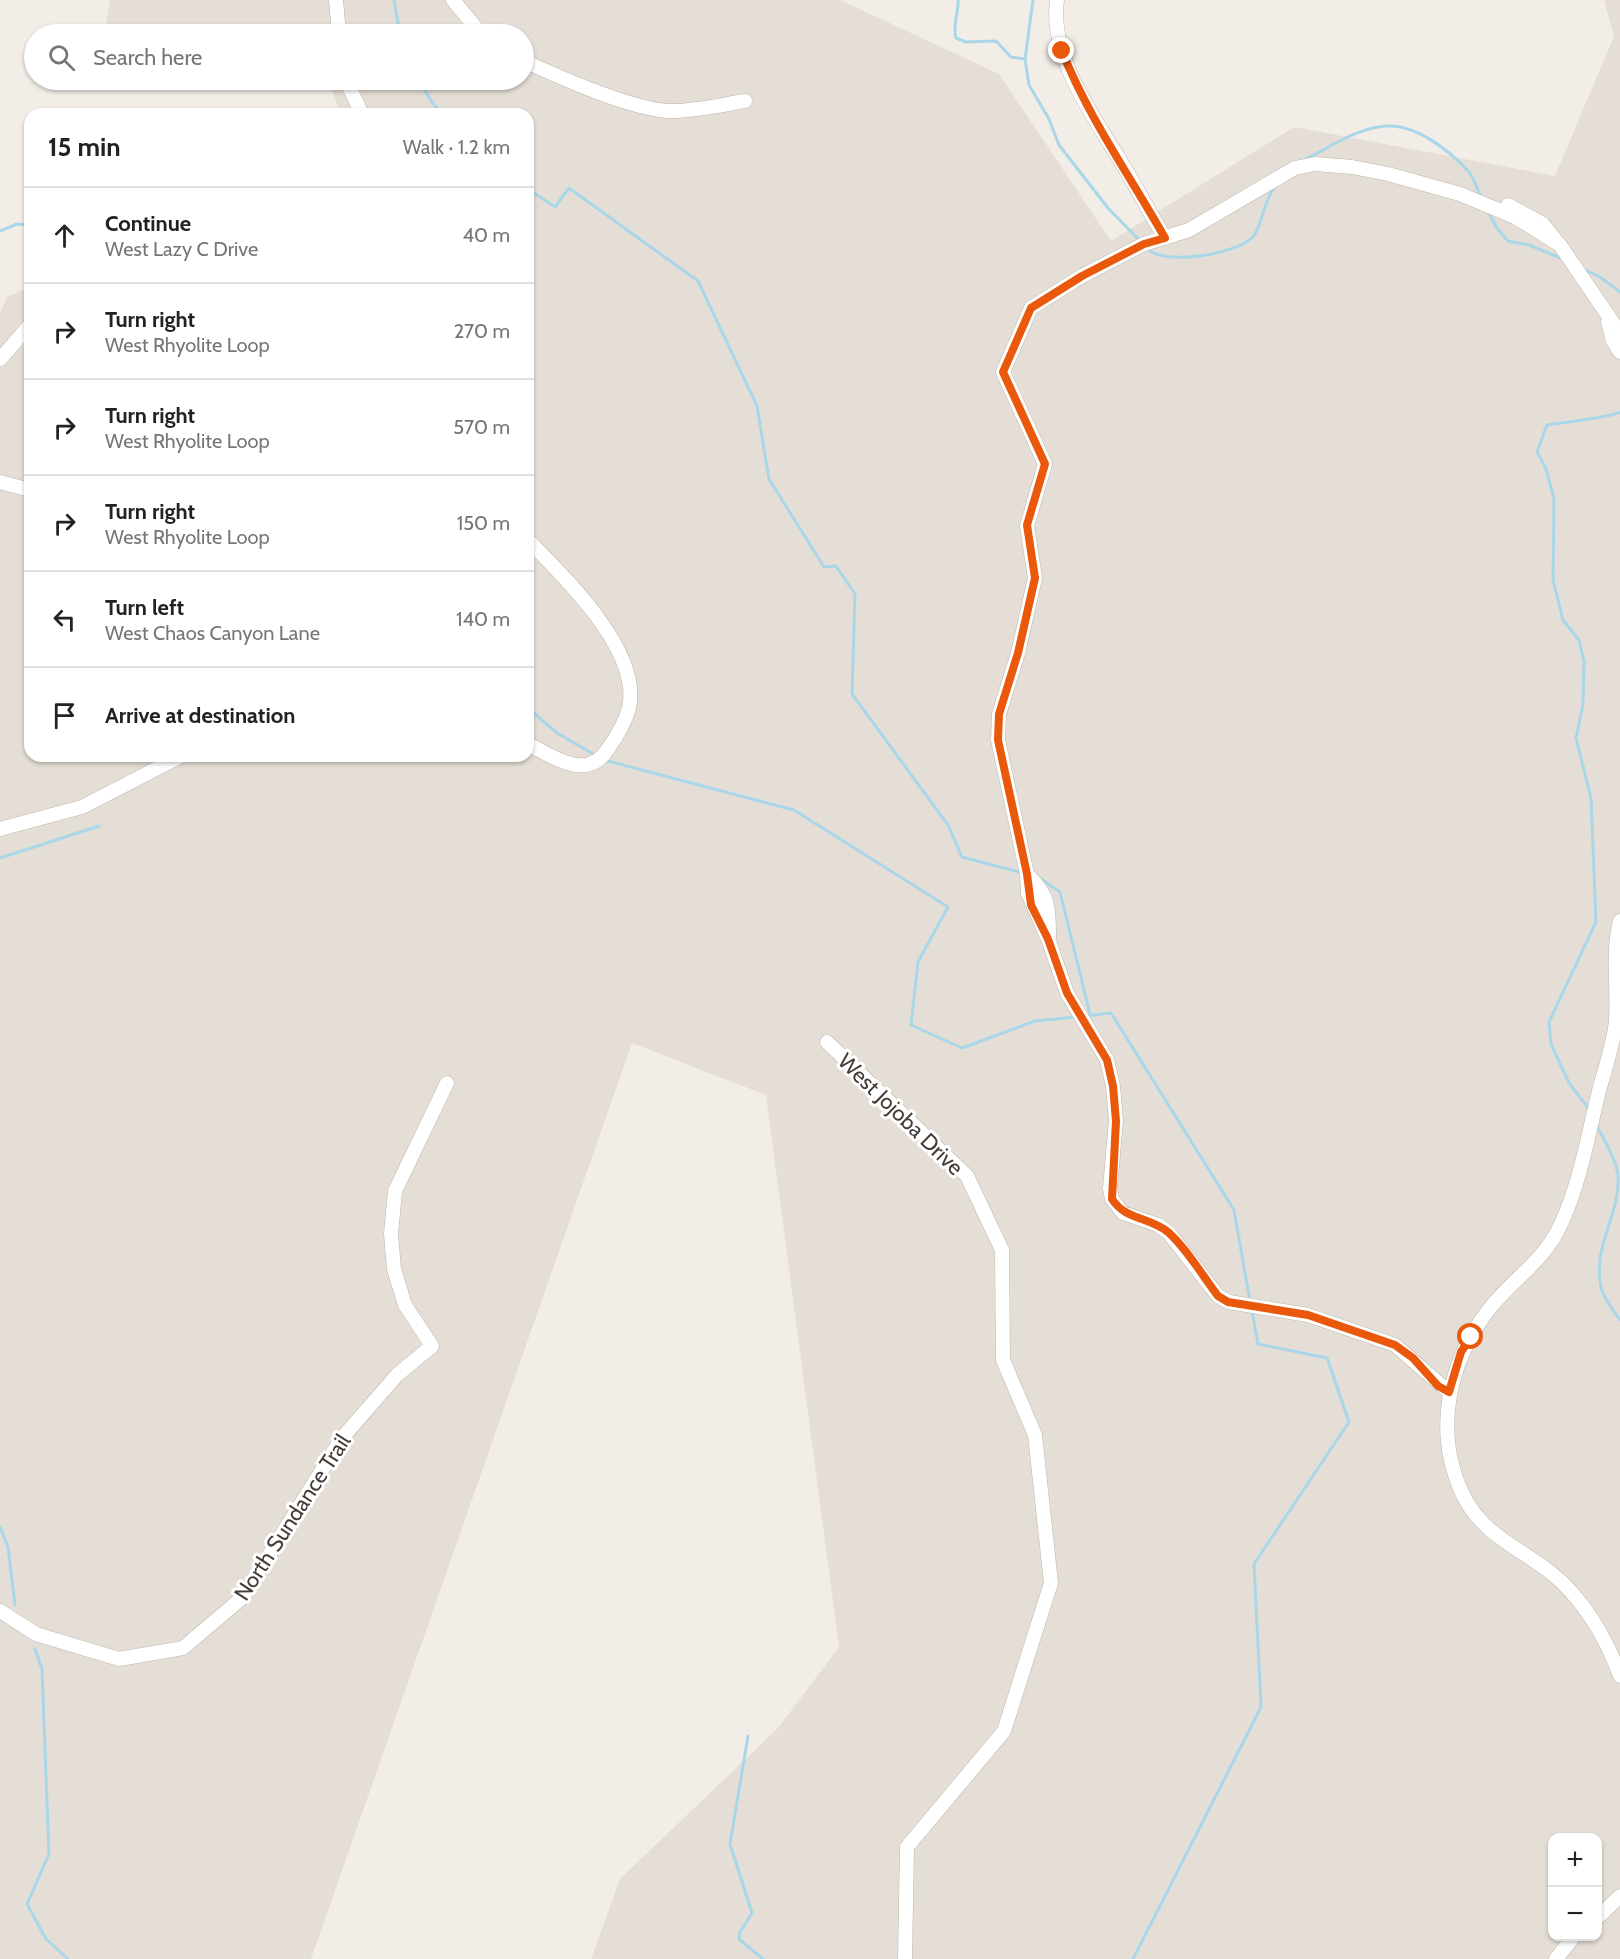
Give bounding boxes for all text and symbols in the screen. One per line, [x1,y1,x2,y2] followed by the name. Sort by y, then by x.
[24,24,534,90] search box
[1048,37,1074,63] route end
[45,41,78,74] icon: search
[93,44,202,71] text: Search here
[48,131,121,163] text: 15 min
[403,135,510,159] text: Walk · 1.2 km
[105,210,191,237] text: Continue
[48,219,81,252] icon: ahead
[462,223,510,247] text: 40 m
[105,237,258,261] text: West Lazy C Drive
[105,306,195,333] text: Turn right
[48,315,81,348] icon: right
[454,319,510,343] text: 270 m
[105,333,270,357] text: West Rhyolite Loop
[105,402,195,429] text: Turn right
[48,411,81,444] icon: right
[453,415,510,439] text: 570 m
[105,429,270,453] text: West Rhyolite Loop
[105,498,195,525] text: Turn right
[48,507,81,540] icon: right
[457,511,510,535] text: 150 m
[105,525,270,549] text: West Rhyolite Loop
[105,594,184,621] text: Turn left
[48,603,81,636] icon: left
[456,607,510,631] text: 140 m
[105,621,320,645] text: West Chaos Canyon Lane
[48,699,81,732] icon: arrive
[105,702,295,729] text: Arrive at destination
[832,1048,969,1181] street label: West Jojoba Drive
[1457,1323,1483,1349] route start
[228,1428,357,1606] street label: North Sundance Trail
[1548,1833,1602,1941] map controls
[1548,1833,1602,1887] button: +
[1548,1887,1602,1941] button: −

